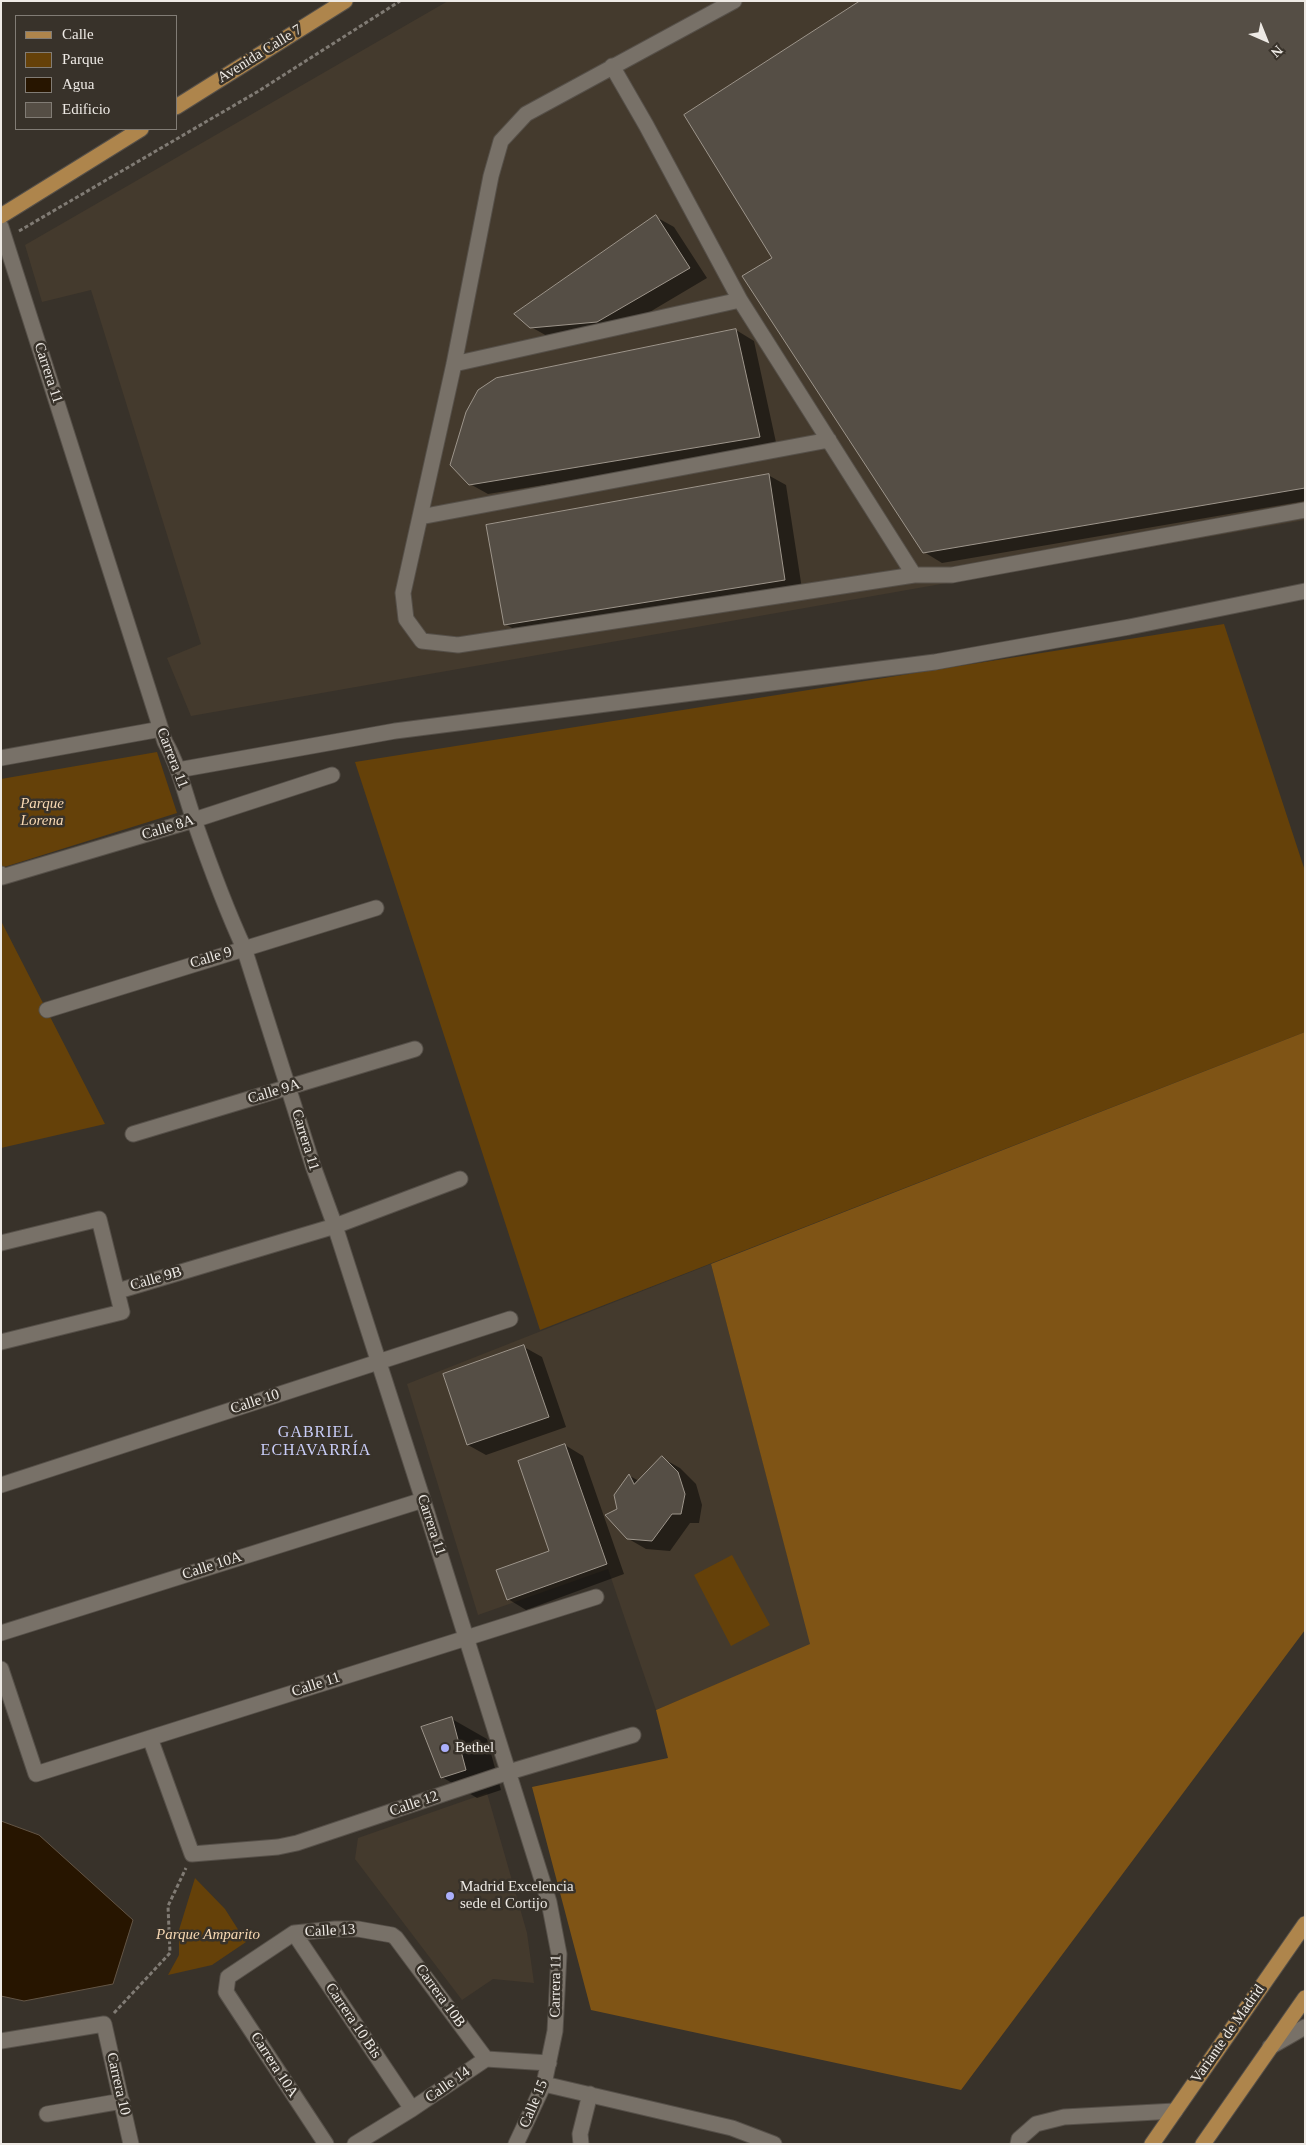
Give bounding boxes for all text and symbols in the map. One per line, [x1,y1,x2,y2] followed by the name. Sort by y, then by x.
[15,15,178,130] legend
[1241,15,1291,65] north arrow
[214,21,306,87] street label: Avenida Calle 7
[62,26,94,42] text: Calle
[1268,42,1286,60] text: N
[62,51,104,67] text: Parque
[62,76,95,92] text: Agua
[62,101,110,117] text: Edificio
[30,340,66,406] street label: Carrera 11
[152,725,192,791] street label: Carrera 11
[20,795,64,830] park label: Parque Lorena
[140,812,196,844] street label: Calle 8A
[188,943,234,973] street label: Calle 9
[246,1076,302,1108] street label: Calle 9A
[287,1107,323,1173] street label: Carrera 11
[128,1263,184,1295] street label: Calle 9B
[228,1386,282,1418] street label: Calle 10
[259,1423,373,1461] district label: GABRIEL ECHAVARRÍA
[413,1492,449,1558] street label: Carrera 11
[180,1548,244,1584] street label: Calle 10A
[290,1669,342,1701] street label: Calle 11
[455,1739,494,1757] place label: Bethel
[439,1742,451,1754] marker: Bethel
[387,1787,441,1821] street label: Calle 12
[460,1878,574,1913] place label: Madrid Excelencia sede el Cortijo
[444,1890,456,1902] marker: Madrid Excelencia sede el Cortijo
[304,1921,356,1941] street label: Calle 13
[156,1926,260,1944] park label: Parque Amparito
[546,1954,566,2018] street label: Carrera 11
[411,1961,469,2031] street label: Carrera 10B
[321,1980,385,2062] street label: Carrera 10 Bis
[1187,1981,1269,2087] street label: Variante de Madrid
[246,2029,302,2101] street label: Carrera 10A
[102,2051,134,2117] street label: Carrera 10
[422,2063,474,2107] street label: Calle 14
[516,2077,552,2131] street label: Calle 15

